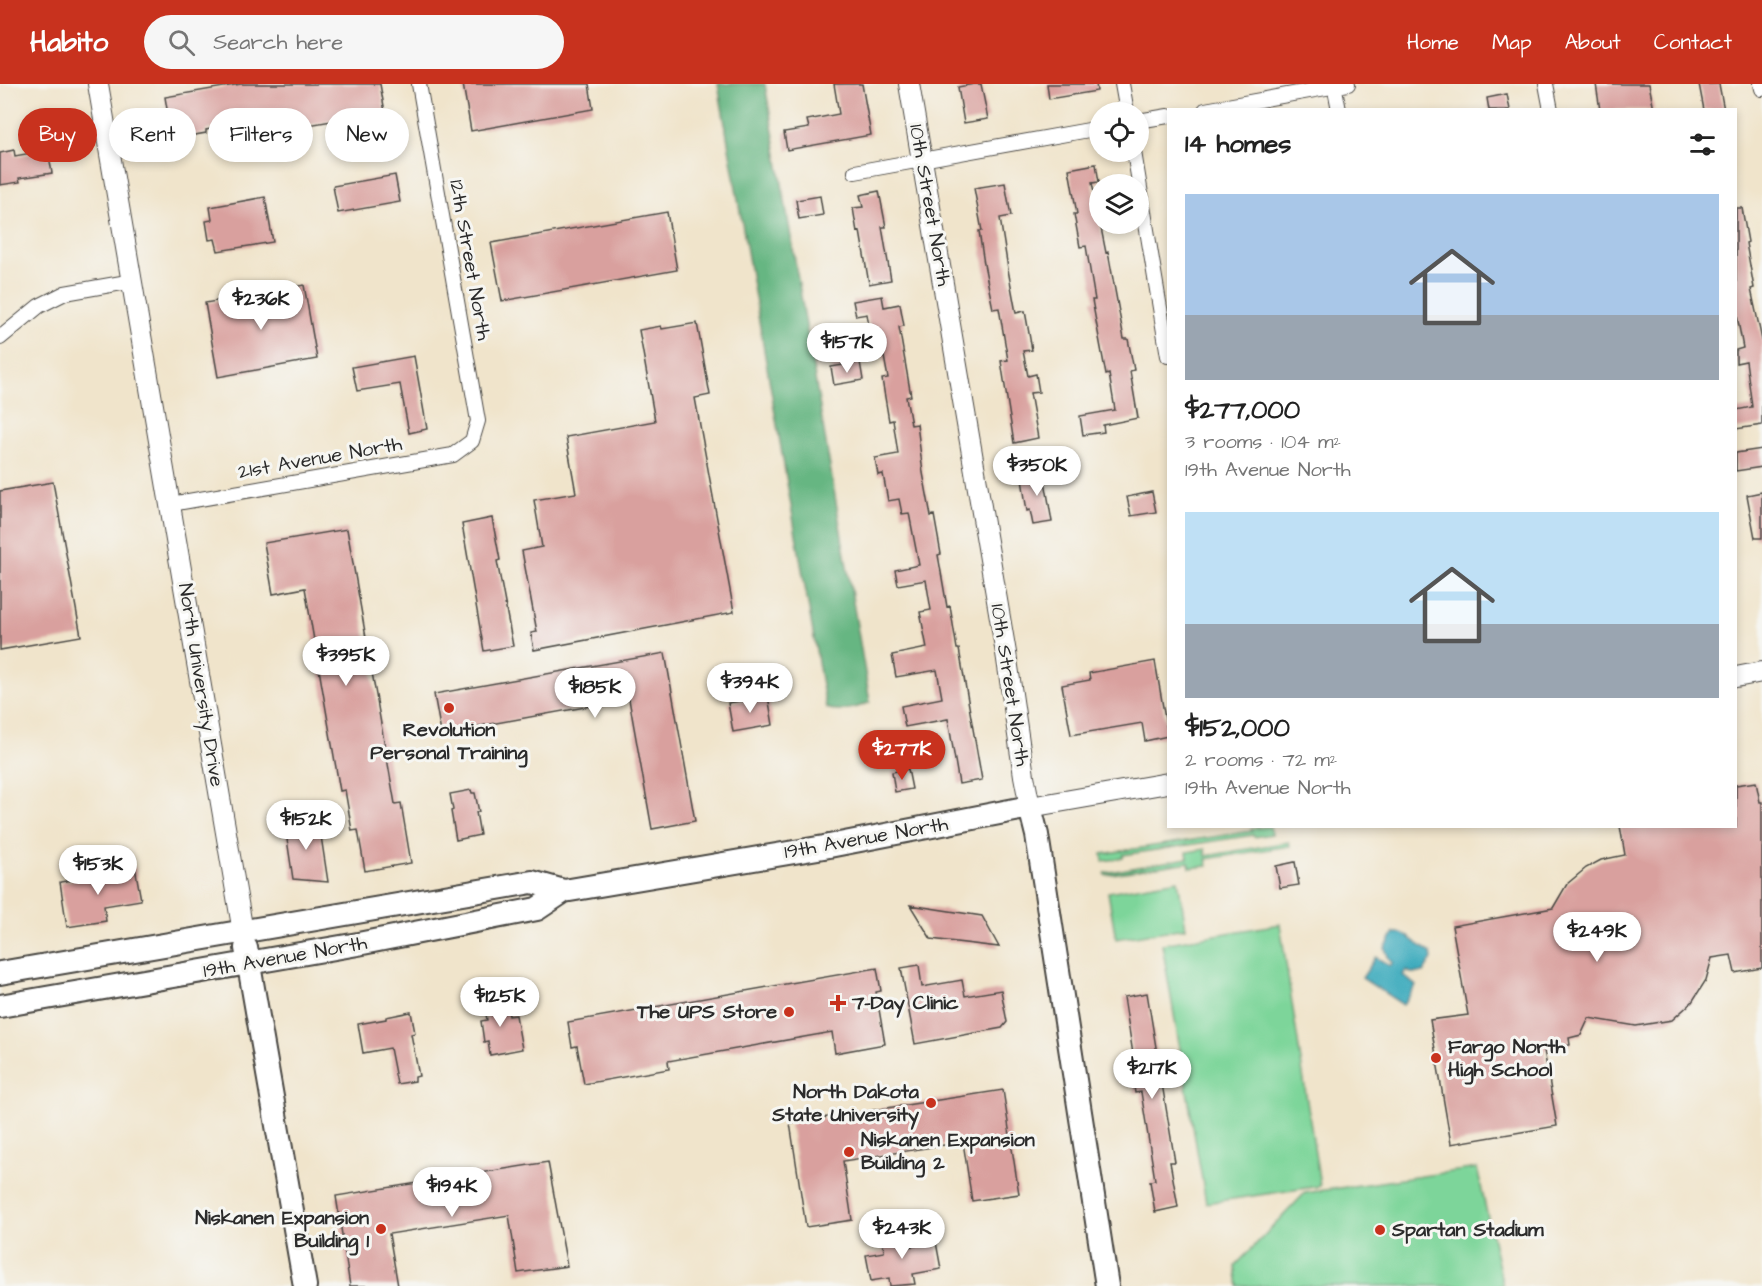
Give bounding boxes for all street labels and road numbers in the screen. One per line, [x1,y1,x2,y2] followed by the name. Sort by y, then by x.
[902,122,958,288] street label: 10th Street North
[442,178,498,343] street label: 12th Street North
[236,430,404,486] street label: 21st Avenue North
[170,581,231,789] street label: North University Drive
[983,602,1037,768] street label: 10th Street North
[782,810,950,866] street label: 19th Avenue North
[201,929,369,985] street label: 19th Avenue North

